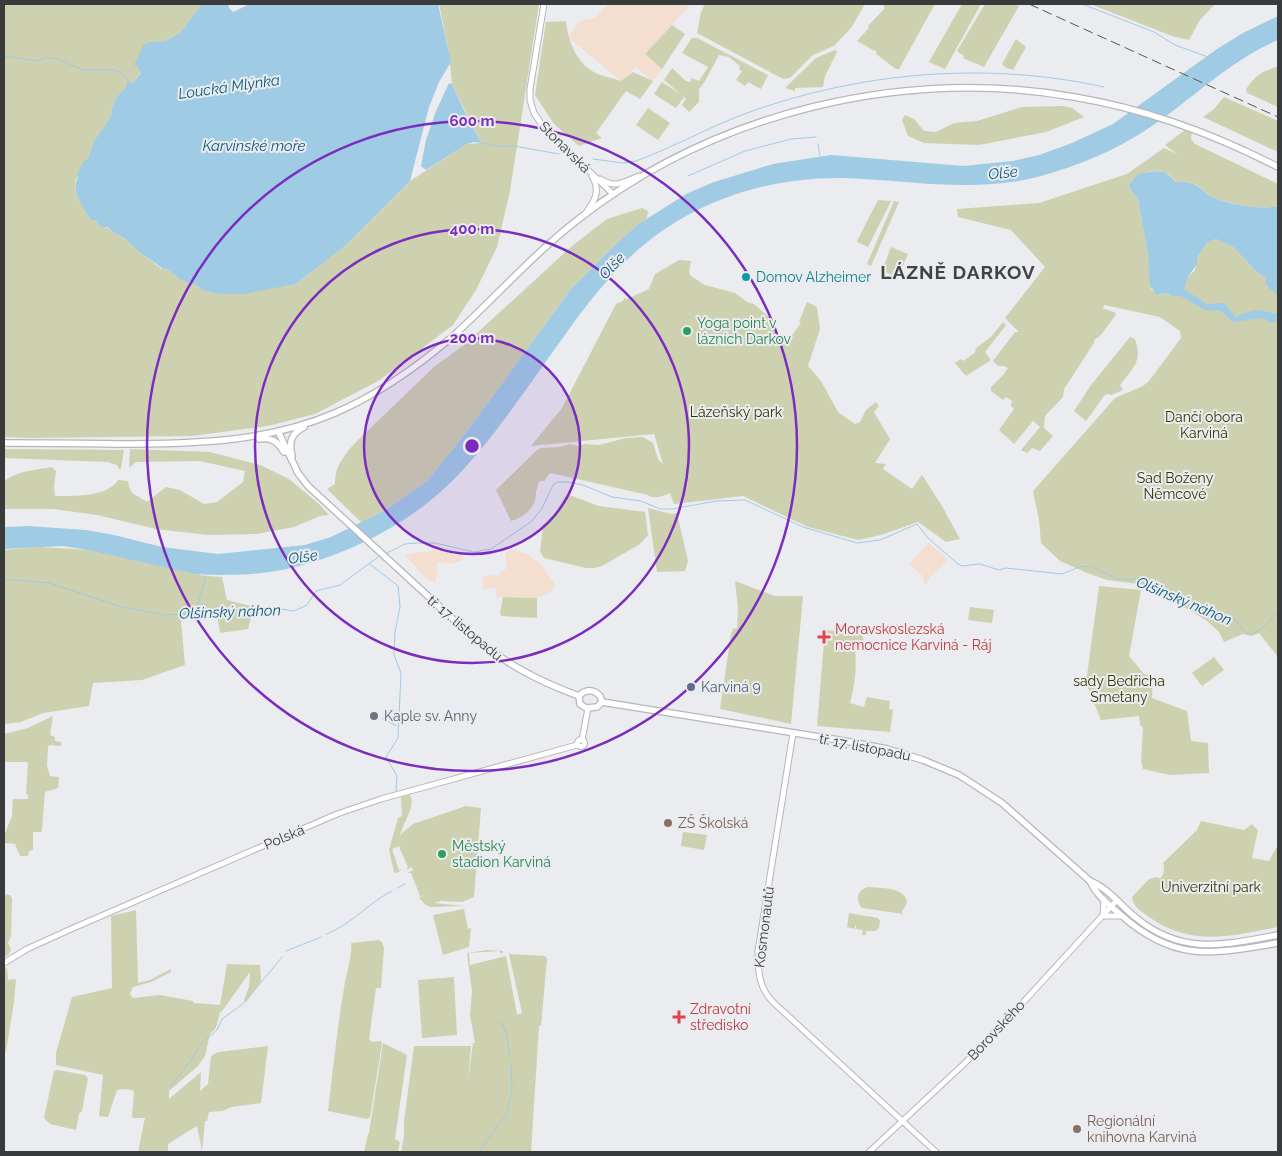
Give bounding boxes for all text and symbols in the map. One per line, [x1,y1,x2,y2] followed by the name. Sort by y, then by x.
[177,71,281,103] water label: Loucká Mlýnka
[449,112,495,130] text: 600 m
[536,118,594,176] street label: Stonavská
[202,137,306,155] water label: Karvinské moře
[987,162,1019,184] water label: Olše
[450,220,494,238] text: 400 m
[595,249,629,283] water label: Olše
[880,261,1036,283] district label: LÁZNĚ DARKOV
[756,269,871,285] place label: Domov Alzheimer
[740,271,752,283] marker: Domov Alzheimer
[697,315,792,347] place label: Yoga point v lázních Darkov
[681,325,693,337] marker: Yoga point v lázních Darkov
[450,329,494,347] text: 200 m
[690,404,783,420] park label: Lázeňský park
[1165,409,1243,441] park label: Dančí obora Karviná
[463,437,481,455] centre of rings
[1137,470,1214,502] park label: Sad Boženy Němcové
[287,546,319,568] water label: Olše
[1134,573,1234,629] water label: Olšinský náhon
[424,592,506,664] street label: tř. 17. listopadu
[179,601,281,623] water label: Olšinský náhon
[835,621,992,653] place label: Moravskoslezská nemocnice Karviná - Ráj
[817,630,831,644] marker: Moravskoslezská nemocnice Karviná - Ráj
[1073,673,1165,705] park label: sady Bedřicha Smetany
[701,679,761,695] place label: Karviná 9
[685,681,697,693] marker: Karviná 9
[384,708,477,724] place label: Kaple sv. Anny
[368,710,380,722] marker: Kaple sv. Anny
[818,730,912,764] street label: tř. 17. listopadu
[678,813,748,831] place label: ZŠ Školská
[662,817,674,829] marker: ZŠ Školská
[261,821,307,853] street label: Polská
[452,838,551,870] place label: Městský stadion Karviná
[436,848,448,860] marker: Městský stadion Karviná
[1161,879,1262,895] park label: Univerzitní park
[751,885,777,969] street label: Kosmonautů
[964,997,1028,1063] street label: Borovského
[690,1001,752,1033] place label: Zdravotní středisko
[672,1010,686,1024] marker: Zdravotní středisko
[1087,1113,1197,1145] place label: Regionální knihovna Karviná
[1071,1123,1083,1135] marker: Regionální knihovna Karviná

